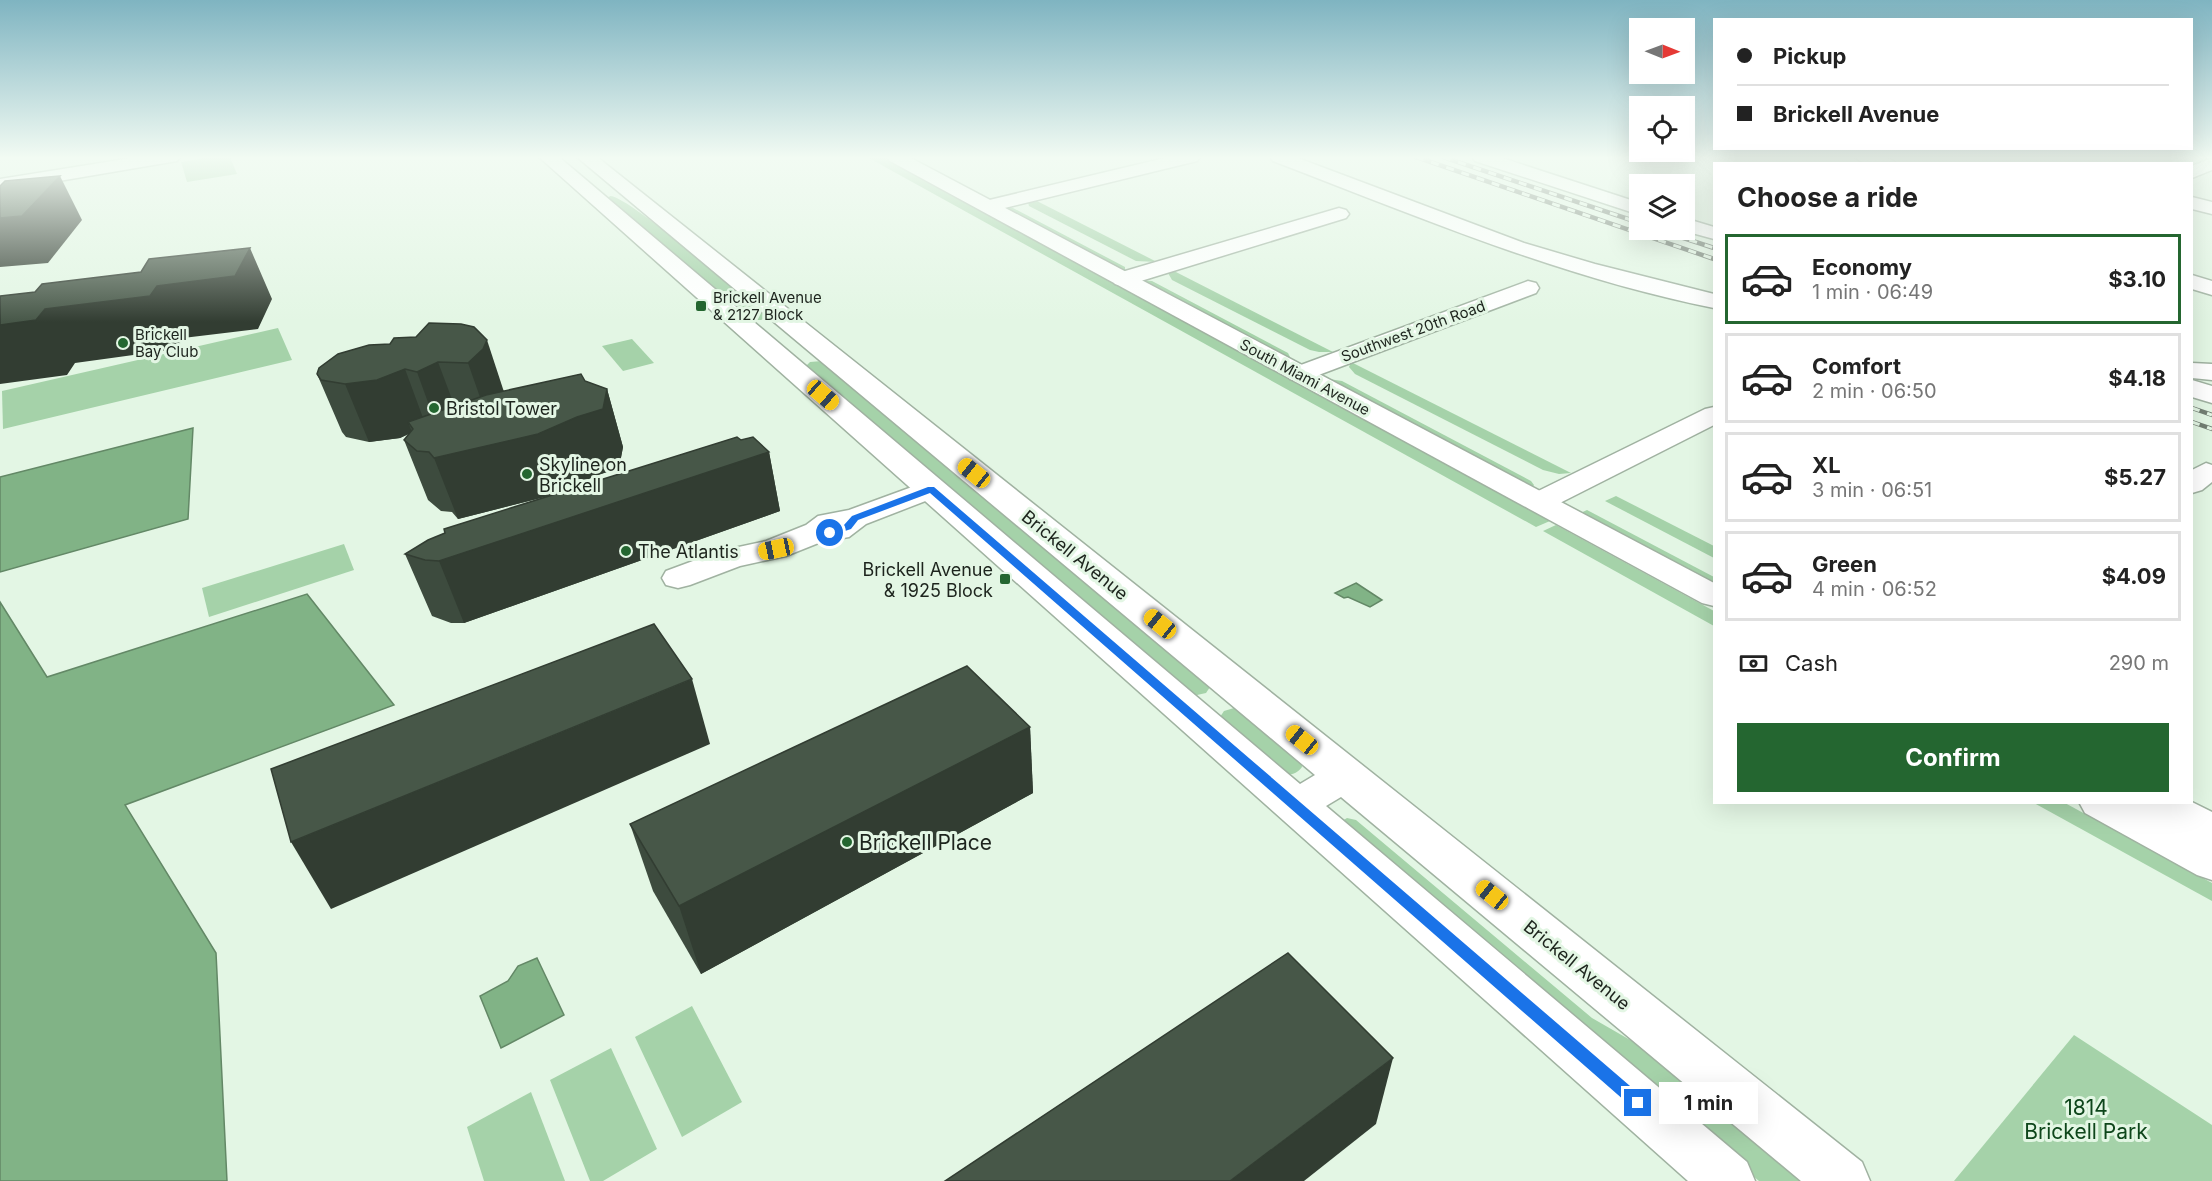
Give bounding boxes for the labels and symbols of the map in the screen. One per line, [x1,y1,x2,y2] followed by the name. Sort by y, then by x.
[1629,18,1695,84] north arrow
[713,288,822,324] place label: Brickell Avenue & 2127 Block
[1338,296,1488,366] street label: Southwest 20th Road
[694,299,708,313] marker: Brickell Avenue & 2127 Block
[135,325,198,361] place label: Brickell Bay Club
[1237,335,1373,419] street label: South Miami Avenue
[116,336,130,350] marker: Brickell Bay Club
[804,376,842,414] car
[446,398,557,419] place label: Bristol Tower
[427,401,441,415] marker: Bristol Tower
[539,454,627,496] place label: Skyline on Brickell
[954,455,994,491] car
[520,467,534,481] marker: Skyline on Brickell
[1018,506,1132,604] street label: Brickell Avenue
[816,519,843,546] route start
[757,536,795,562] car
[638,541,739,562] place label: The Atlantis
[619,544,633,558] marker: The Atlantis
[863,559,993,601] place label: Brickell Avenue & 1925 Block
[998,572,1012,586] marker: Brickell Avenue & 1925 Block
[1140,606,1180,642] car
[1282,722,1322,758] car
[859,830,992,855] place label: Brickell Place
[840,835,854,849] marker: Brickell Place
[1472,877,1512,913] car
[1520,916,1634,1014] street label: Brickell Avenue
[1659,1082,1758,1124] callout: 1 min
[1624,1089,1651,1116] route end
[2024,1095,2148,1144] park label: 1814 Brickell Park

